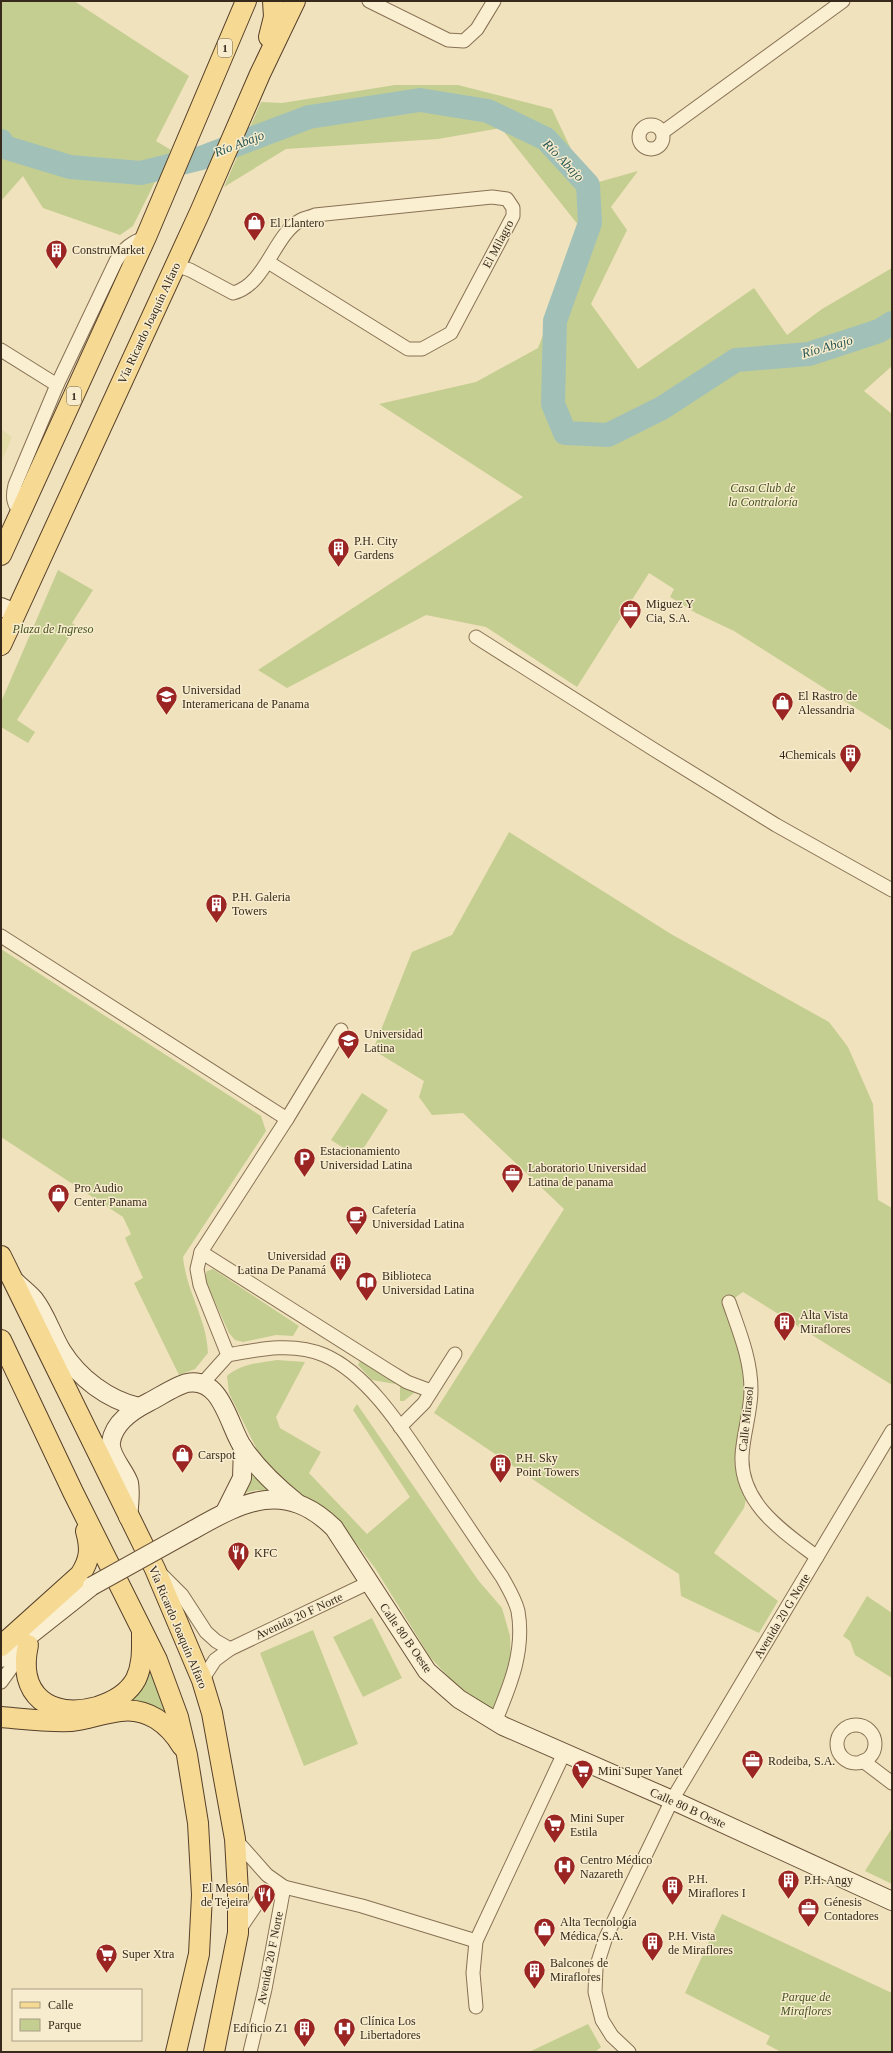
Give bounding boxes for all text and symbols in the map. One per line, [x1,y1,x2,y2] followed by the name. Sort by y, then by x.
[218,39,232,57] road number: 1
[211,127,267,160] water label: Río Abajo
[539,136,587,185] water label: Río Abajo
[241,210,267,243] shop icon: El Llantero
[270,216,324,230] place label: El Llantero
[480,218,516,270] street label: El Milagro
[44,237,70,270] building icon: ConstruMarket
[72,243,145,257] place label: ConstruMarket
[115,260,183,386] street label: Vía Ricardo Joaquín Alfaro
[799,332,855,361] water label: Río Abajo
[67,387,81,405] road number: 1
[728,481,798,509] park label: Casa Club de la Contraloría
[354,534,398,562] place label: P.H. City Gardens
[325,535,351,568] building icon: P.H. City Gardens
[646,597,694,625] place label: Miguez Y Cia, S.A.
[617,598,643,631] office icon: Miguez Y Cia, S.A.
[12,622,93,636] park label: Plaza de Ingreso
[182,683,310,711] place label: Universidad Interamericana de Panama
[154,684,180,717] school or university icon: Universidad Interamericana de Panama
[798,689,857,717] place label: El Rastro de Alessandria
[769,690,795,723] shop icon: El Rastro de Alessandria
[838,742,864,775] building icon: 4Chemicals
[779,748,836,762] place label: 4Chemicals
[232,890,291,918] place label: P.H. Galeria Towers
[203,891,229,924] building icon: P.H. Galeria Towers
[364,1027,423,1055] place label: Universidad Latina
[335,1028,361,1061] school or university icon: Universidad Latina
[320,1144,413,1172] place label: Estacionamiento Universidad Latina
[291,1145,317,1178] parking icon: Estacionamiento Universidad Latina
[528,1161,646,1189] place label: Laboratorio Universidad Latina de panama
[499,1162,525,1195] office icon: Laboratorio Universidad Latina de panama
[74,1181,148,1209] place label: Pro Audio Center Panama
[45,1182,71,1215] shop icon: Pro Audio Center Panama
[372,1203,465,1231] place label: Cafetería Universidad Latina
[344,1204,370,1237] cafe icon: Cafetería Universidad Latina
[237,1249,327,1277] place label: Universidad Latina De Panamá
[328,1250,354,1283] building icon: Universidad Latina De Panamá
[382,1269,475,1297] place label: Biblioteca Universidad Latina
[354,1270,380,1303] library icon: Biblioteca Universidad Latina
[800,1308,851,1336] place label: Alta Vista Miraflores
[772,1309,798,1342] building icon: Alta Vista Miraflores
[736,1385,756,1452] street label: Calle Mirasol
[170,1442,196,1475] shop icon: Carspot
[198,1448,236,1462] place label: Carspot
[516,1451,580,1479] place label: P.H. Sky Point Towers
[487,1452,513,1485] building icon: P.H. Sky Point Towers
[226,1540,252,1573] restaurant icon: KFC
[254,1546,277,1560] place label: KFC
[146,1563,210,1691] street label: Vía Ricardo Joaquín Alfaro
[751,1571,813,1661] street label: Avenida 20 G Norte
[253,1590,345,1642] street label: Avenida 20 F Norte
[377,1601,435,1675] street label: Calle 80 B Oeste
[740,1748,766,1781] office icon: Rodeiba, S.A.
[768,1754,835,1768] place label: Rodeiba, S.A.
[569,1758,595,1791] supermarket icon: Mini Super Yanet
[598,1764,683,1778] place label: Mini Super Yanet
[648,1785,728,1831] street label: Calle 80 B Oeste
[570,1811,624,1839] place label: Mini Super Estila
[541,1812,567,1845] supermarket icon: Mini Super Estila
[580,1853,652,1881] place label: Centro Médico Nazareth
[552,1854,578,1887] hospital icon: Centro Médico Nazareth
[775,1867,801,1900] building icon: P.H. Angy
[688,1872,746,1900] place label: P.H. Miraflores I
[659,1873,685,1906] building icon: P.H. Miraflores I
[804,1873,853,1887] place label: P.H. Angy
[201,1881,249,1909] place label: El Mesón de Tejeira
[251,1882,277,1915] restaurant icon: El Mesón de Tejeira
[824,1895,879,1923] place label: Génesis Contadores
[795,1896,821,1929] office icon: Génesis Contadores
[254,1910,286,2006] street label: Avenida 20 F Norte
[560,1915,637,1943] place label: Alta Tecnología Médica, S.A.
[531,1916,557,1949] shop icon: Alta Tecnología Médica, S.A.
[668,1929,733,1957] place label: P.H. Vista de Miraflores
[640,1930,666,1963] building icon: P.H. Vista de Miraflores
[94,1941,120,1974] supermarket icon: Super Xtra
[122,1947,175,1961] place label: Super Xtra
[550,1956,608,1984] place label: Balcones de Miraflores
[521,1957,547,1990] building icon: Balcones de Miraflores
[12,1989,142,2041] legend
[780,1990,832,2018] park label: Parque de Miraflores
[48,1998,73,2012] text: Calle
[360,2014,421,2042] place label: Clínica Los Libertadores
[291,2015,317,2048] building icon: Edificio Z1
[331,2015,357,2048] hospital icon: Clínica Los Libertadores
[48,2018,81,2032] text: Parque
[233,2021,288,2035] place label: Edificio Z1

